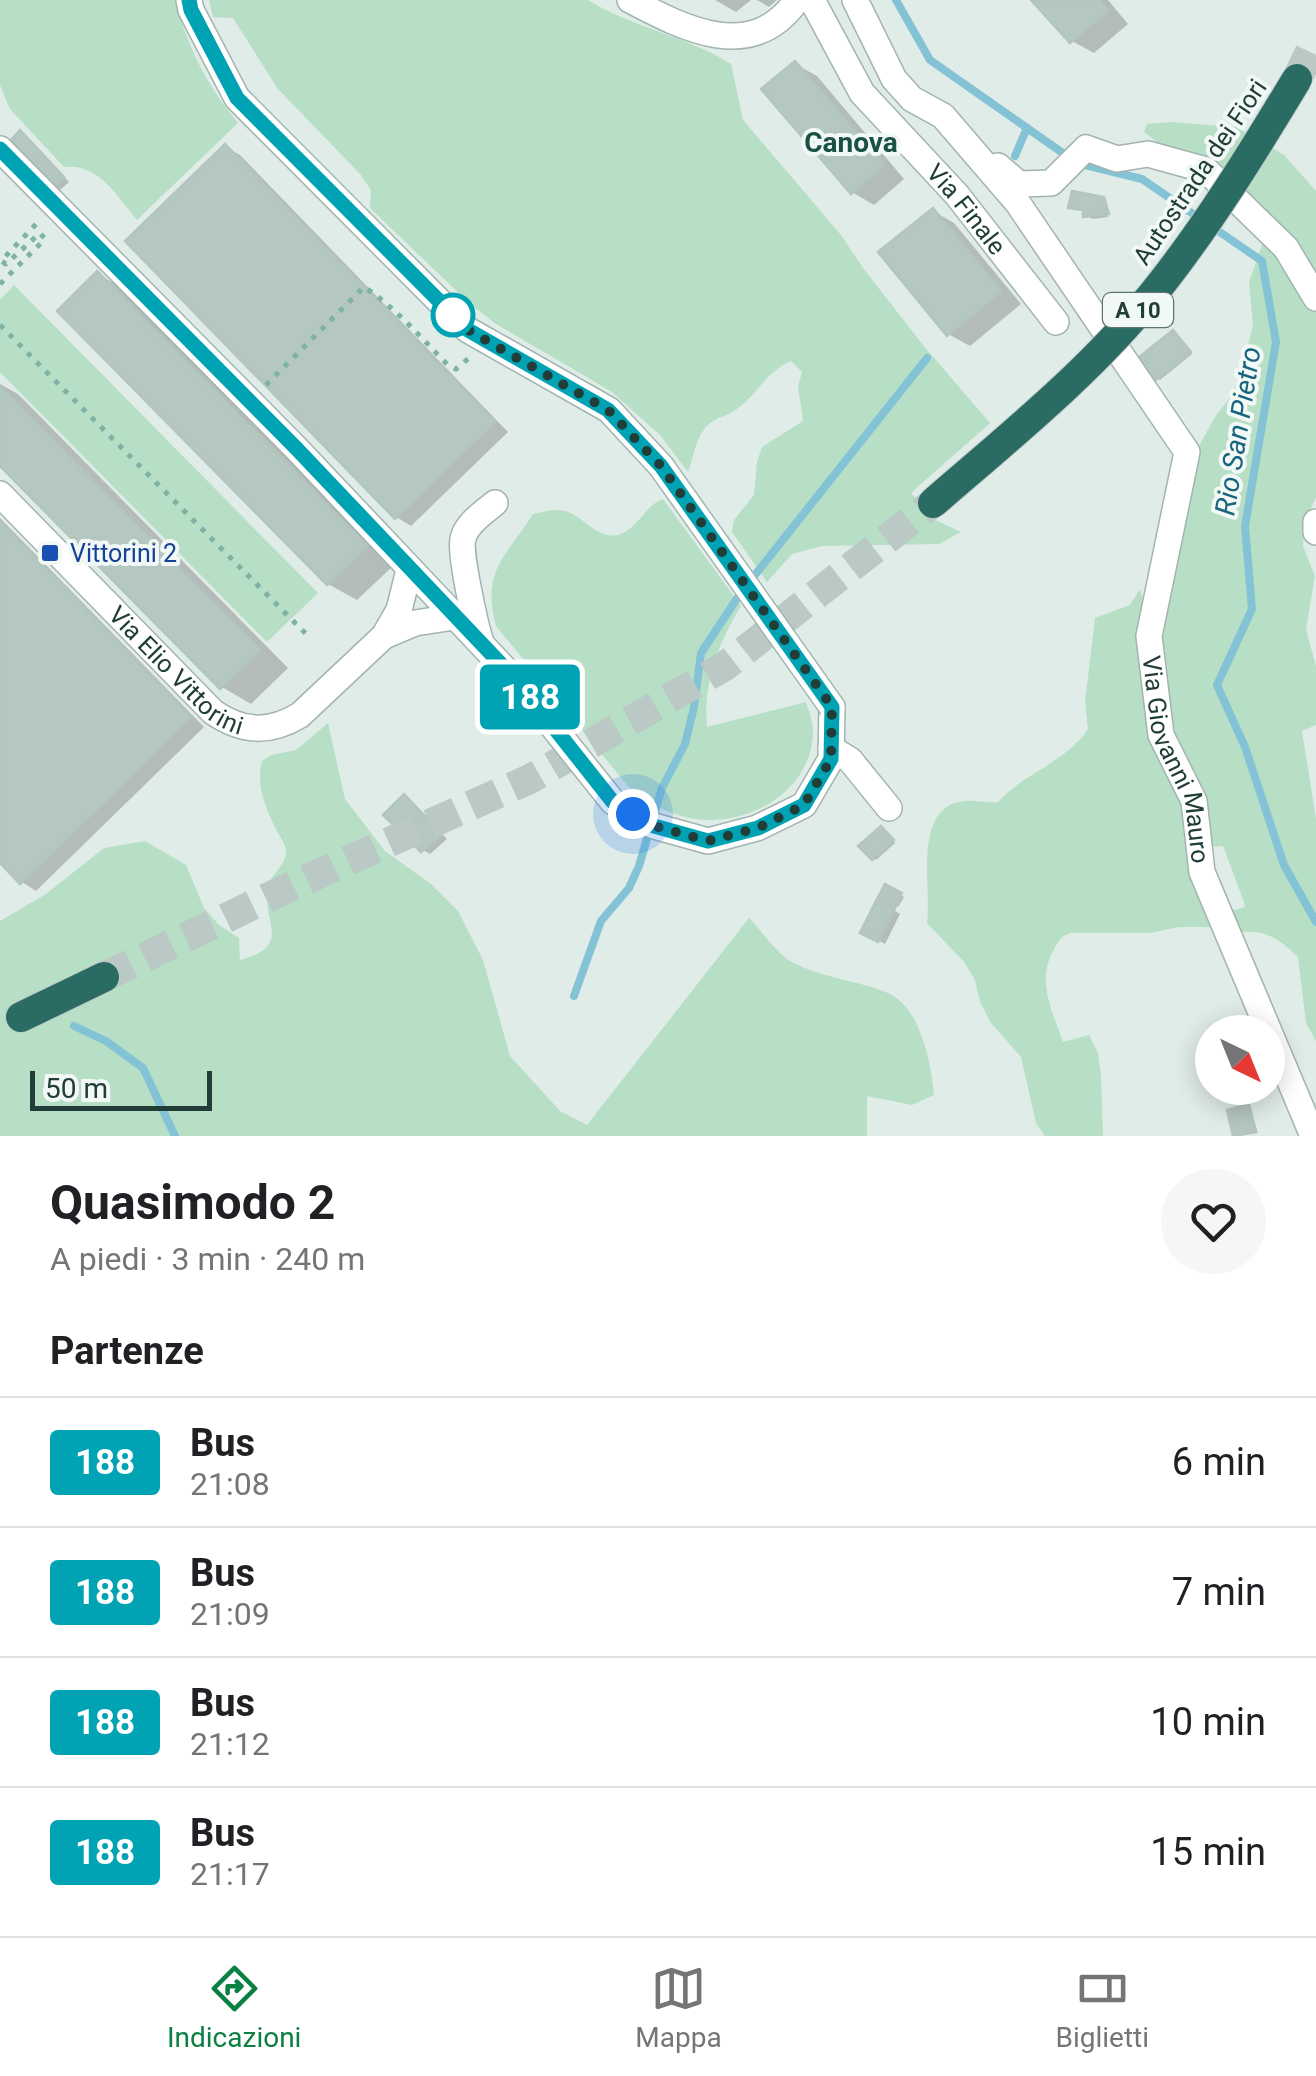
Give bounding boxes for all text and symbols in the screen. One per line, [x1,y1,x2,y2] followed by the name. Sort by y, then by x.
[1127,74,1273,270] street label: Autostrada dei Fiori
[804,126,898,159] district label: Canova
[921,158,1012,260] street label: Via Finale
[1103,293,1173,327] road number: A 10
[432,294,474,336] unlabelled marker
[1208,344,1268,518] water label: Rio San Pietro
[70,539,177,568] place label: Vittorini 2
[39,542,61,564] marker: Vittorini 2
[103,600,247,740] street label: Via Elio Vittorini
[1137,654,1215,865] street label: Via Giovanni Mauro
[472,664,588,730] line badge: 188
[500,677,560,718] text: 188
[608,789,658,839] your location
[1195,1015,1285,1105] north arrow
[1195,1015,1285,1105] map controls
[30,1066,212,1110] scale bar
[45,1072,108,1105] text: 50 m
[1161,1169,1266,1274] button: heart
[50,1174,335,1231] text: Quasimodo 2
[50,1240,365,1278] text: A piedi · 3 min · 240 m
[50,1329,204,1373] text: Partenze
[190,1421,255,1465] text: Bus
[1172,1440,1266,1484] text: 6 min
[75,1442,135,1483] text: 188
[190,1465,270,1503] text: 21:08
[190,1551,255,1595] text: Bus
[1172,1570,1266,1614] text: 7 min
[75,1572,135,1613] text: 188
[190,1595,270,1633] text: 21:09
[190,1681,255,1725] text: Bus
[1150,1700,1266,1744] text: 10 min
[75,1702,135,1743] text: 188
[190,1725,270,1763] text: 21:12
[190,1811,255,1855] text: Bus
[1150,1830,1266,1874] text: 15 min
[75,1832,135,1873] text: 188
[190,1855,270,1893] text: 21:17
[167,1961,301,2054] tab: Indicazioni
[635,1961,722,2054] tab: Mappa
[1055,1961,1149,2054] tab: Biglietti

